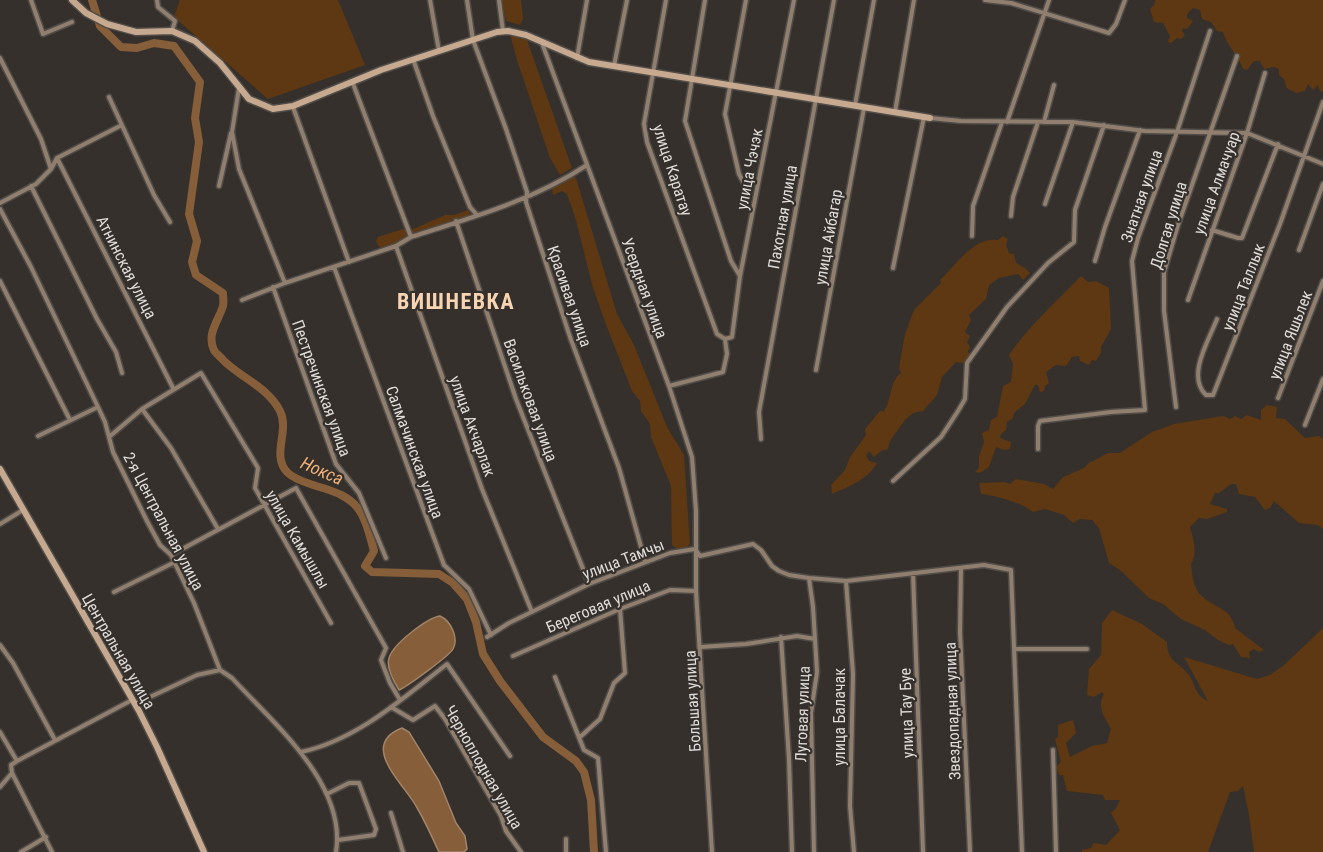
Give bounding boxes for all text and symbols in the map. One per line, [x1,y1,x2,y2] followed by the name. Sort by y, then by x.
[649,122,696,219] street label: улица Каратау
[732,126,767,211] street label: улица Чэчэк
[1189,129,1244,237] street label: улица Алмачуар
[1117,147,1166,245] street label: Знатная улица
[764,164,801,270] street label: Пахотная улица
[1146,179,1191,271] street label: Долгая улица
[811,188,846,286] street label: улица Айбагар
[92,213,161,322] street label: Атнинская улица
[618,235,671,341] street label: Усердная улица
[1218,241,1269,334] street label: улица Таллык
[543,243,596,349] street label: Красивая улица
[1265,288,1316,382] street label: улица Яшьлек
[397,289,515,314] district label: ВИШНЕВКА
[288,317,355,459] street label: Пестречинская улица
[500,336,562,464] street label: Васильковая улица
[445,373,500,479] street label: улица Акчарлак
[382,383,447,521] street label: Салмачинская улица
[119,449,208,593] street label: 2-я Центральная улица
[298,452,347,489] water label: Нокса
[262,487,333,592] street label: улица Камышлы
[580,535,667,584] street label: улица Тамчы
[543,576,653,637] street label: Береговая улица
[78,590,159,712] street label: Центральная улица
[941,642,964,780] street label: Звездопадная улица
[680,650,705,752] street label: Большая улица
[791,666,814,762] street label: Луговая улица
[830,668,849,766] street label: улица Балачак
[895,668,918,758] street label: улица Тау Буе
[440,702,527,832] street label: Черноплодная улица

